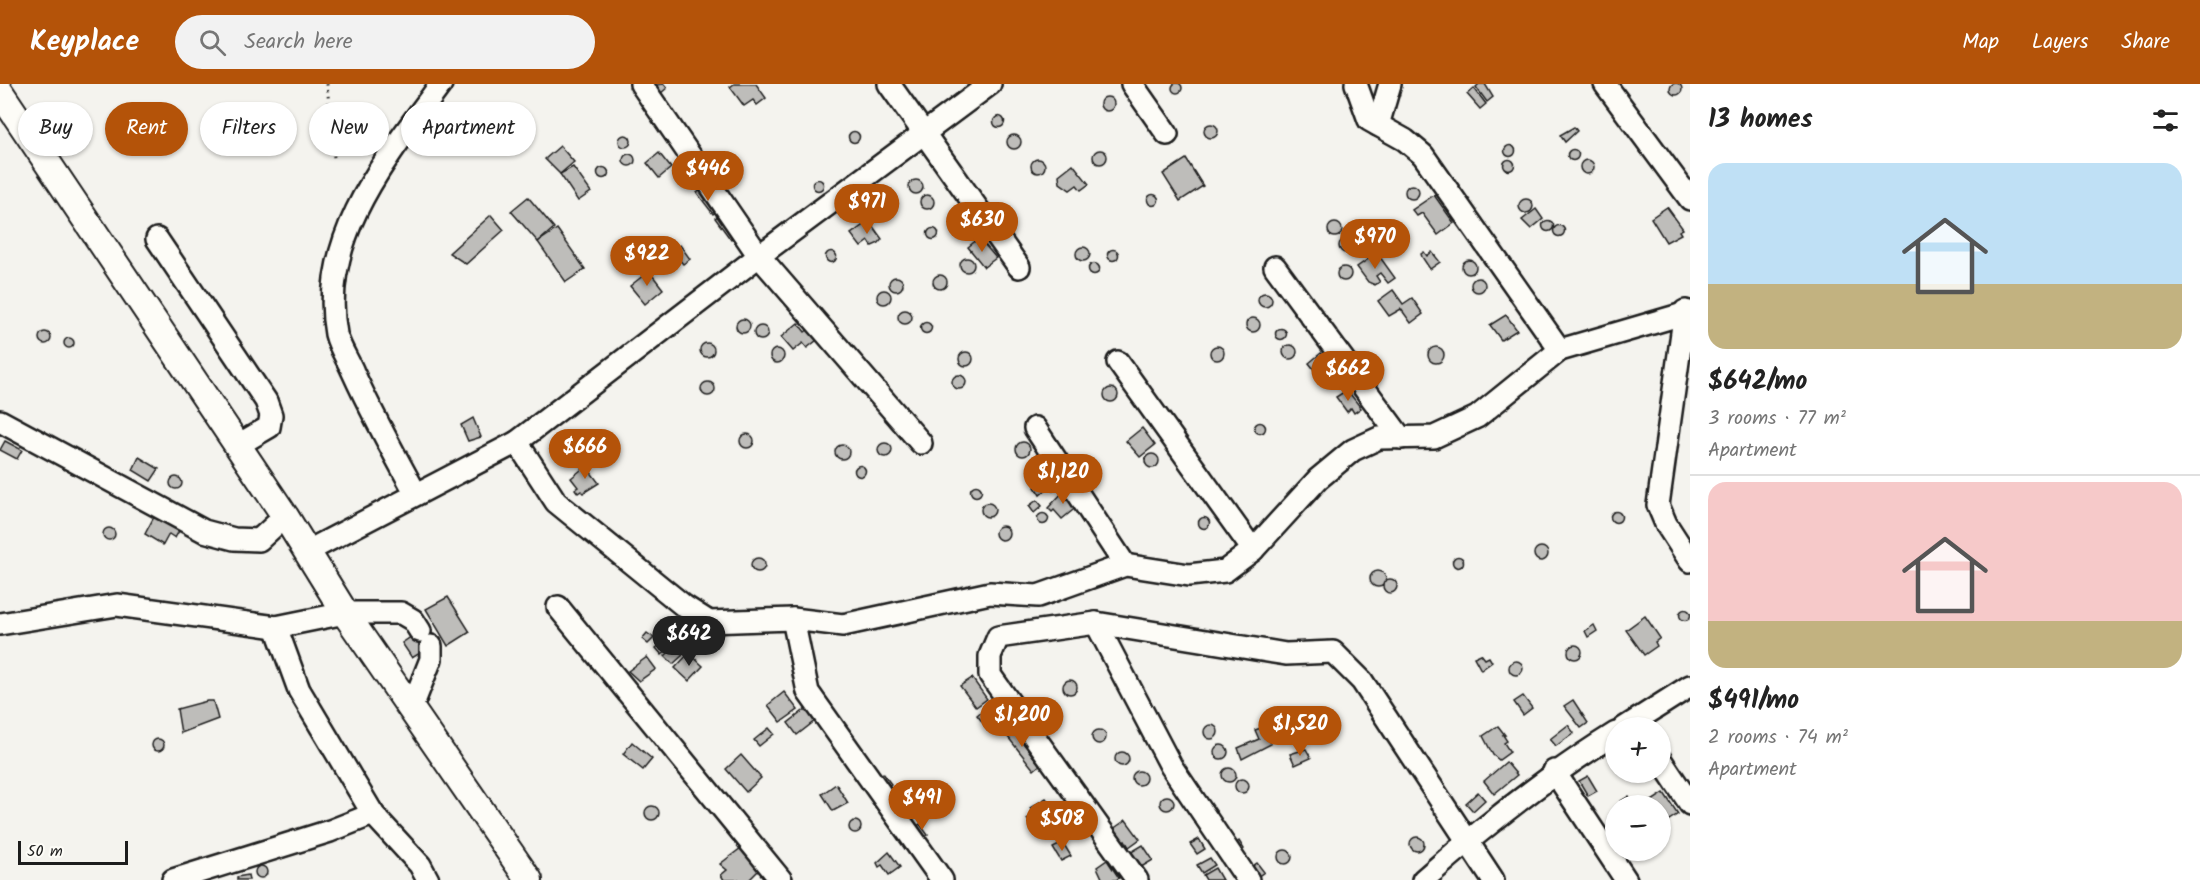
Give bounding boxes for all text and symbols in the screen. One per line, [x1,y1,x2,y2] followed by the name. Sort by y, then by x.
[175,15,595,69] search box
[30,20,139,65] text: Keyplace
[244,25,353,60] text: Search here
[196,26,229,59] icon: search
[1962,26,1999,59] text: Map
[2032,26,2088,59] text: Layers
[2121,26,2170,59] text: Share
[1708,99,1813,141] text: 13 homes
[18,102,93,156] chip: Buy
[105,102,188,156] chip: Rent
[200,102,297,156] chip: Filters
[309,102,389,156] chip: New
[401,102,536,156] chip: Apartment
[2149,104,2182,137] icon: filters
[672,151,744,202] pin: $446
[686,154,730,186] text: $446
[831,184,903,235] pin: $971
[848,187,886,219] text: $971
[946,202,1018,253] pin: $630
[1891,202,1999,310] icon: home
[960,205,1004,237] text: $630
[1339,219,1411,270] pin: $970
[1354,222,1396,254] text: $970
[611,236,683,287] pin: $922
[624,239,670,271] text: $922
[1312,351,1384,402] pin: $662
[1325,354,1371,386] text: $662
[1708,361,1807,403] text: $642/mo
[1708,403,1846,435] text: 3 rooms · 77 m²
[549,429,621,480] pin: $666
[563,432,607,464] text: $666
[1708,435,1797,467] text: Apartment
[1014,454,1112,505] pin: $1,120
[1037,457,1089,489] text: $1,120
[1891,521,1999,629] icon: home
[653,616,725,667] pin: $642
[666,619,712,651] text: $642
[1708,680,1799,722] text: $491/mo
[973,697,1071,748] pin: $1,200
[994,700,1050,732] text: $1,200
[1251,706,1349,757] pin: $1,520
[1272,709,1328,741] text: $1,520
[1605,717,1671,861] map controls
[1605,717,1671,783] button: +
[1708,722,1848,754] text: 2 rooms · 74 m²
[1708,754,1797,786] text: Apartment
[886,780,958,831] pin: $491
[903,783,941,815] text: $491
[1605,795,1671,861] button: −
[1026,801,1098,852] pin: $508
[1040,804,1084,836] text: $508
[18,838,128,866] scale bar
[27,839,63,864] text: 50 m

